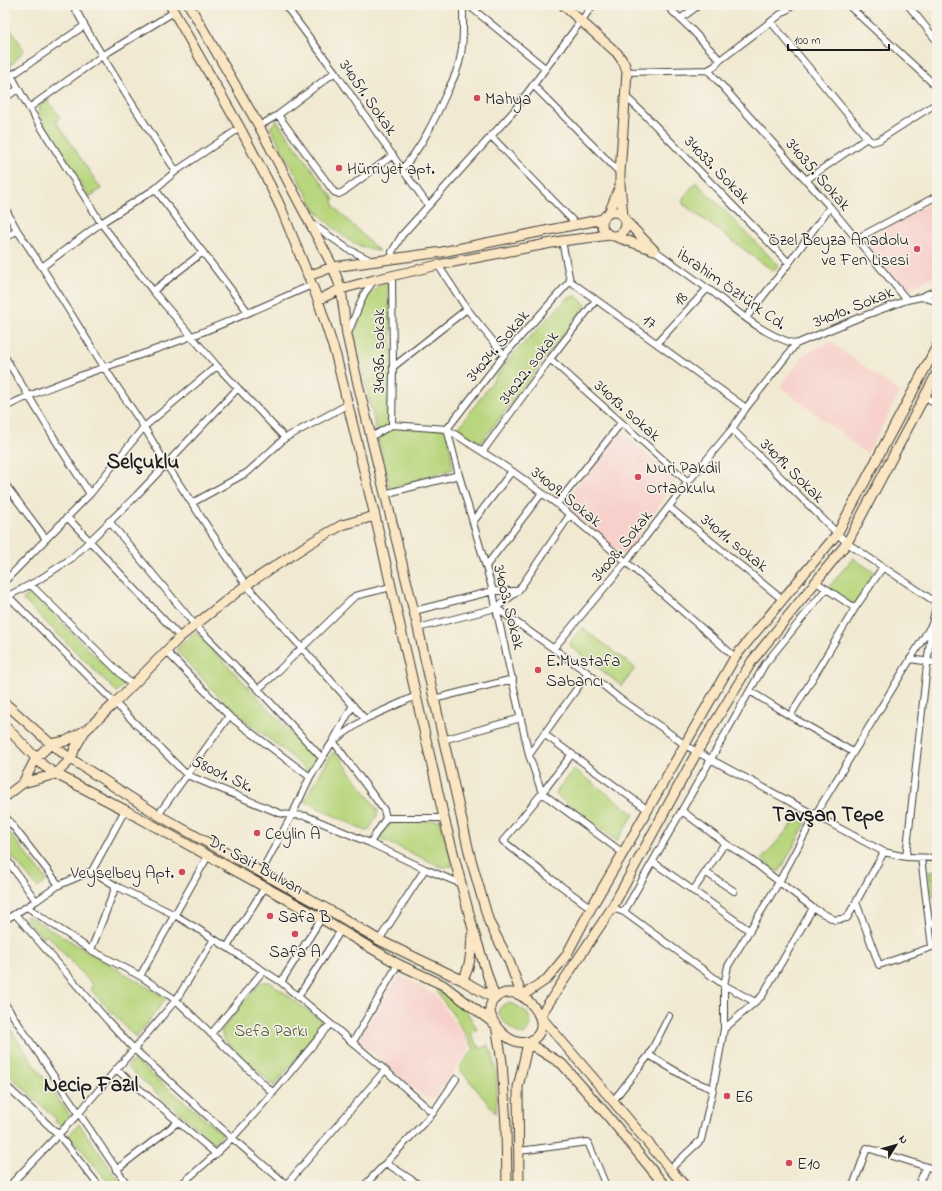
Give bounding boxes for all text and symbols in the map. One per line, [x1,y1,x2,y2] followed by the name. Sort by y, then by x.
[788,26,889,52] scale bar
[794,32,821,50] text: 100 m
[332,55,403,141] street label: 34051. Sokak
[485,87,531,113] place label: Mahya
[472,93,482,103] marker: Mahya
[678,130,756,210] street label: 34033. Sokak
[779,133,857,217] street label: 34035. Sokak
[347,157,435,183] place label: Hürriyet apt.
[334,163,344,173] marker: Hürriyet apt.
[768,228,909,273] place label: Özel Beyza Anadolu ve Fen Lisesi
[671,242,792,337] street label: İbrahim Öztürk Cd.
[912,244,922,254] marker: Özel Beyza Anadolu ve Fen Lisesi
[809,280,898,335] street label: 34010. Sokak
[668,286,694,312] street label: 18
[460,304,536,388] street label: 34024. Sokak
[367,308,392,393] street label: 34036. sokak
[637,308,661,336] street label: 17
[493,325,566,410] street label: 34022. sokak
[588,374,666,448] street label: 34013. sokak
[754,433,830,510] street label: 34019. Sokak
[107,448,179,478] district label: Selçuklu
[646,456,721,501] place label: Nuri Pakdil Ortaokulu
[525,461,607,534] street label: 34009. Sokak
[633,472,643,482] marker: Nuri Pakdil Ortaokulu
[585,504,659,587] street label: 34008. Sokak
[695,508,774,579] street label: 34011. sokak
[486,562,531,653] street label: 34003. Sokak
[546,649,620,694] place label: E.Mustafa Sabancı
[533,665,543,675] marker: E.Mustafa Sabancı
[187,749,258,800] street label: 58001. Sk.
[772,801,884,831] district label: Tavşan Tepe
[265,822,320,848] place label: Ceylin A
[202,828,308,902] street label: Dr. Sait Bulvarı
[252,828,262,838] marker: Ceylin A
[70,861,175,887] place label: Veyselbey Apt.
[177,867,187,877] marker: Veyselbey Apt.
[278,905,331,930] place label: Safa B
[265,911,275,921] marker: Safa B
[290,929,300,939] marker: Safa A
[269,940,321,965] place label: Safa A
[234,1019,308,1044] park label: Sefa Parkı
[44,1071,139,1101] district label: Necip Fazıl
[735,1085,753,1110] place label: E6
[722,1091,732,1101] marker: E6
[876,1125,916,1165] north arrow
[895,1132,912,1147] text: N
[797,1152,820,1177] place label: E10
[784,1158,794,1168] marker: E10

